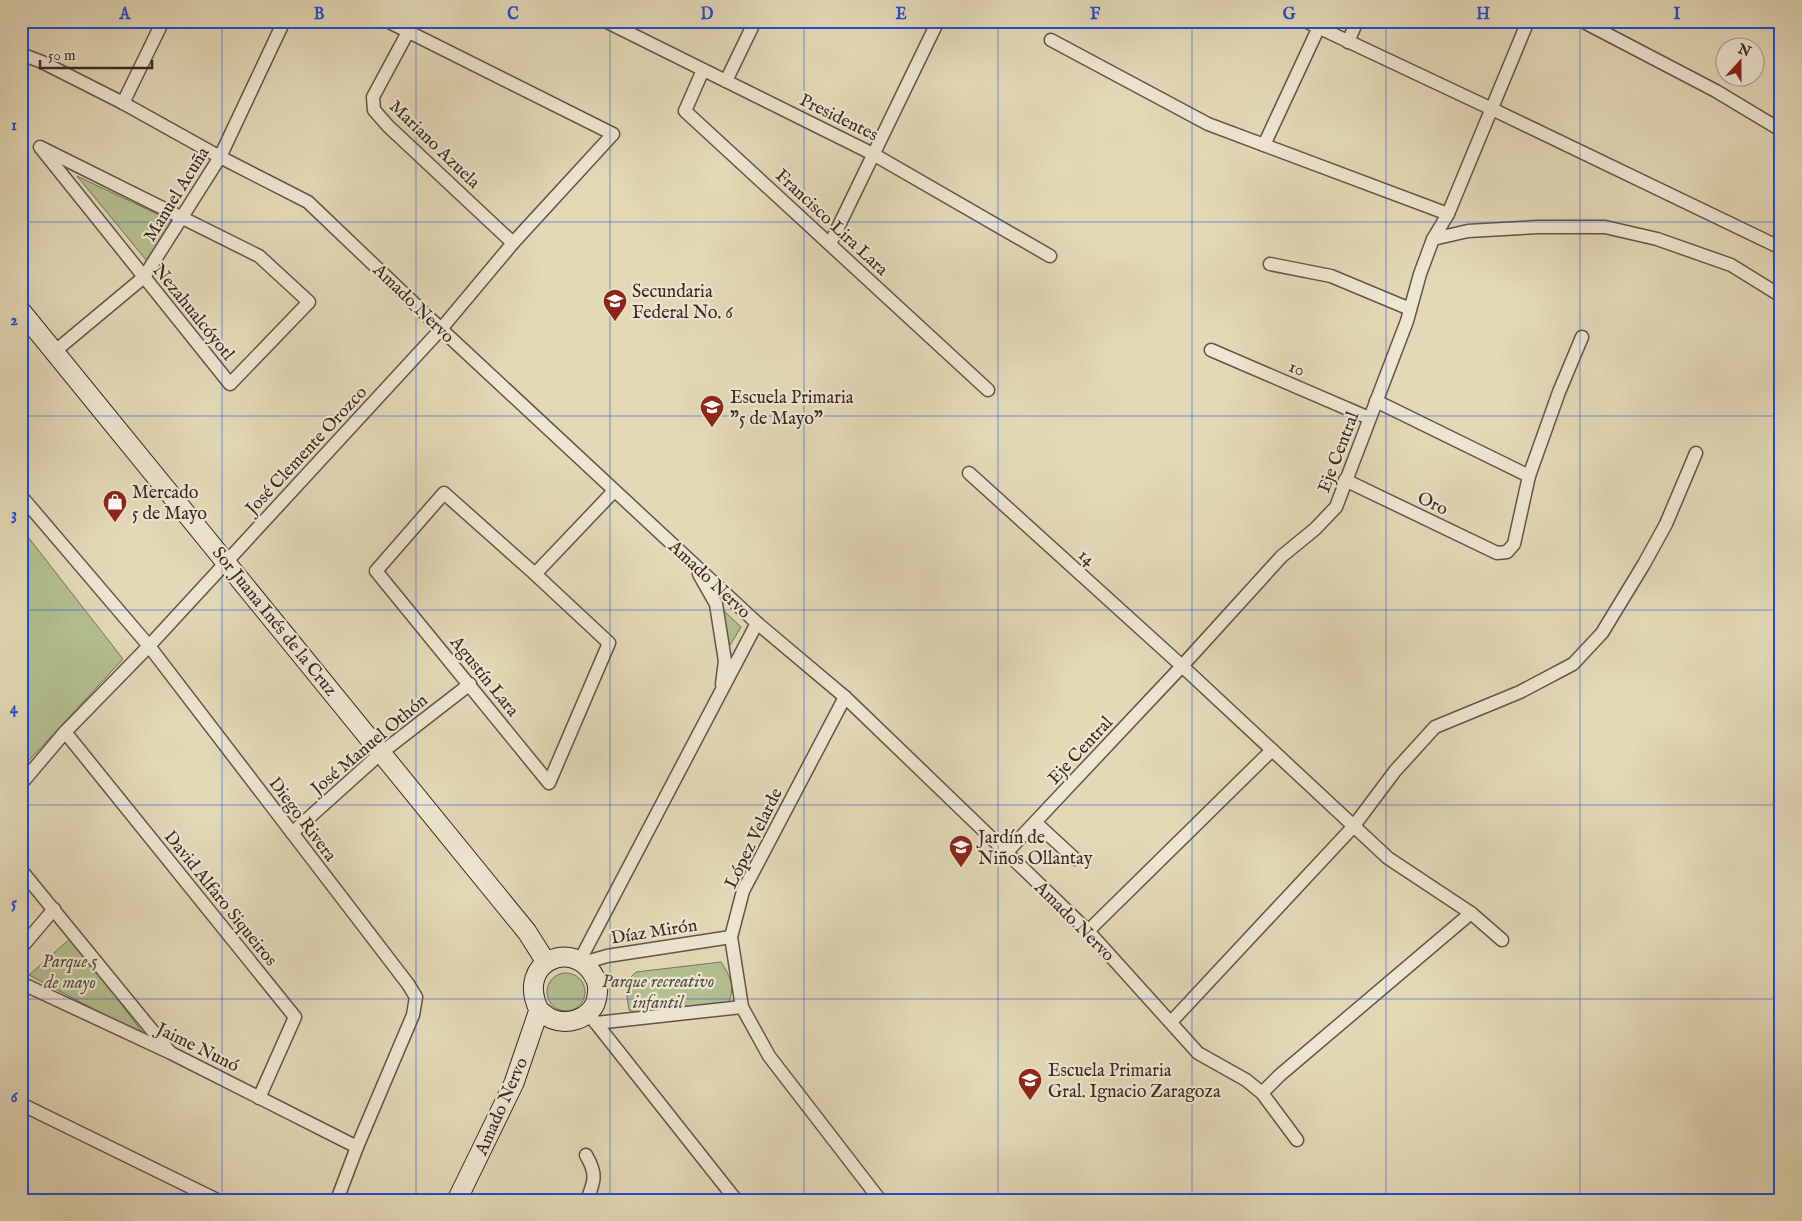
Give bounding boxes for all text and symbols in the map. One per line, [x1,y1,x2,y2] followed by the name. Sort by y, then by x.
[119,5,132,25] text: A
[314,5,325,25] text: B
[507,5,519,25] text: C
[701,5,714,25] text: D
[895,5,907,25] text: E
[1090,5,1101,25] text: F
[1283,5,1296,25] text: G
[1476,5,1490,25] text: H
[1674,5,1681,25] text: I
[40,38,152,70] scale bar
[1714,38,1764,88] north arrow
[1734,40,1753,61] text: N
[48,46,76,65] text: 50 m
[795,89,881,147] street label: Presidentes
[384,96,485,194] street label: Mariano Azuela
[11,116,17,136] text: 1
[139,143,216,246] street label: Manuel Acuña
[770,165,892,282] street label: Francisco Lira Lara
[367,259,459,349] street label: Amado Nervo
[147,260,239,366] street label: Nezahualcóyotl
[632,281,733,325] place label: Secundaria Federal No. 6
[602,288,628,322] school or university icon: Secundaria Federal No. 6
[10,311,18,331] text: 2
[1285,356,1308,383] street label: 10
[240,382,373,522] street label: José Clemente Orozco
[730,387,854,431] place label: Escuela Primaria "5 de Mayo"
[699,394,725,428] school or university icon: Escuela Primaria "5 de Mayo"
[1313,409,1365,496] street label: Eje Central
[132,482,207,526] place label: Mercado 5 de Mayo
[1413,487,1452,522] street label: Oro
[102,489,128,523] shop icon: Mercado 5 de Mayo
[11,505,17,525] text: 3
[662,535,755,624] street label: Amado Nervo
[206,542,341,701] street label: Sor Juana Inés de la Cruz
[1073,544,1100,572] street label: 14
[444,631,523,722] street label: Agustín Lara
[305,689,433,802] street label: José Manuel Othón
[10,699,19,719] text: 4
[1044,712,1119,790] street label: Eje Central
[263,773,341,867] street label: Diego Rivera
[720,785,789,893] street label: López Velarde
[158,826,282,971] street label: David Alfaro Siqueiros
[976,827,1093,871] place label: Jardín de Niños Ollantay
[948,834,974,868] school or university icon: Jardín de Niños Ollantay
[1028,876,1119,967] street label: Amado Nervo
[11,894,17,914] text: 5
[610,914,699,951] street label: Díaz Mirón
[42,951,98,995] park label: Parque 5 de mayo
[602,971,714,1015] park label: Parque recreativo infantil
[150,1018,243,1078] street label: Jaime Nunó
[470,1054,534,1160] street label: Amado Nervo
[1048,1060,1221,1104] place label: Escuela Primaria Gral. Ignacio Zaragoza
[1017,1067,1043,1101] school or university icon: Escuela Primaria Gral. Ignacio Zaragoza
[11,1088,19,1108] text: 6

